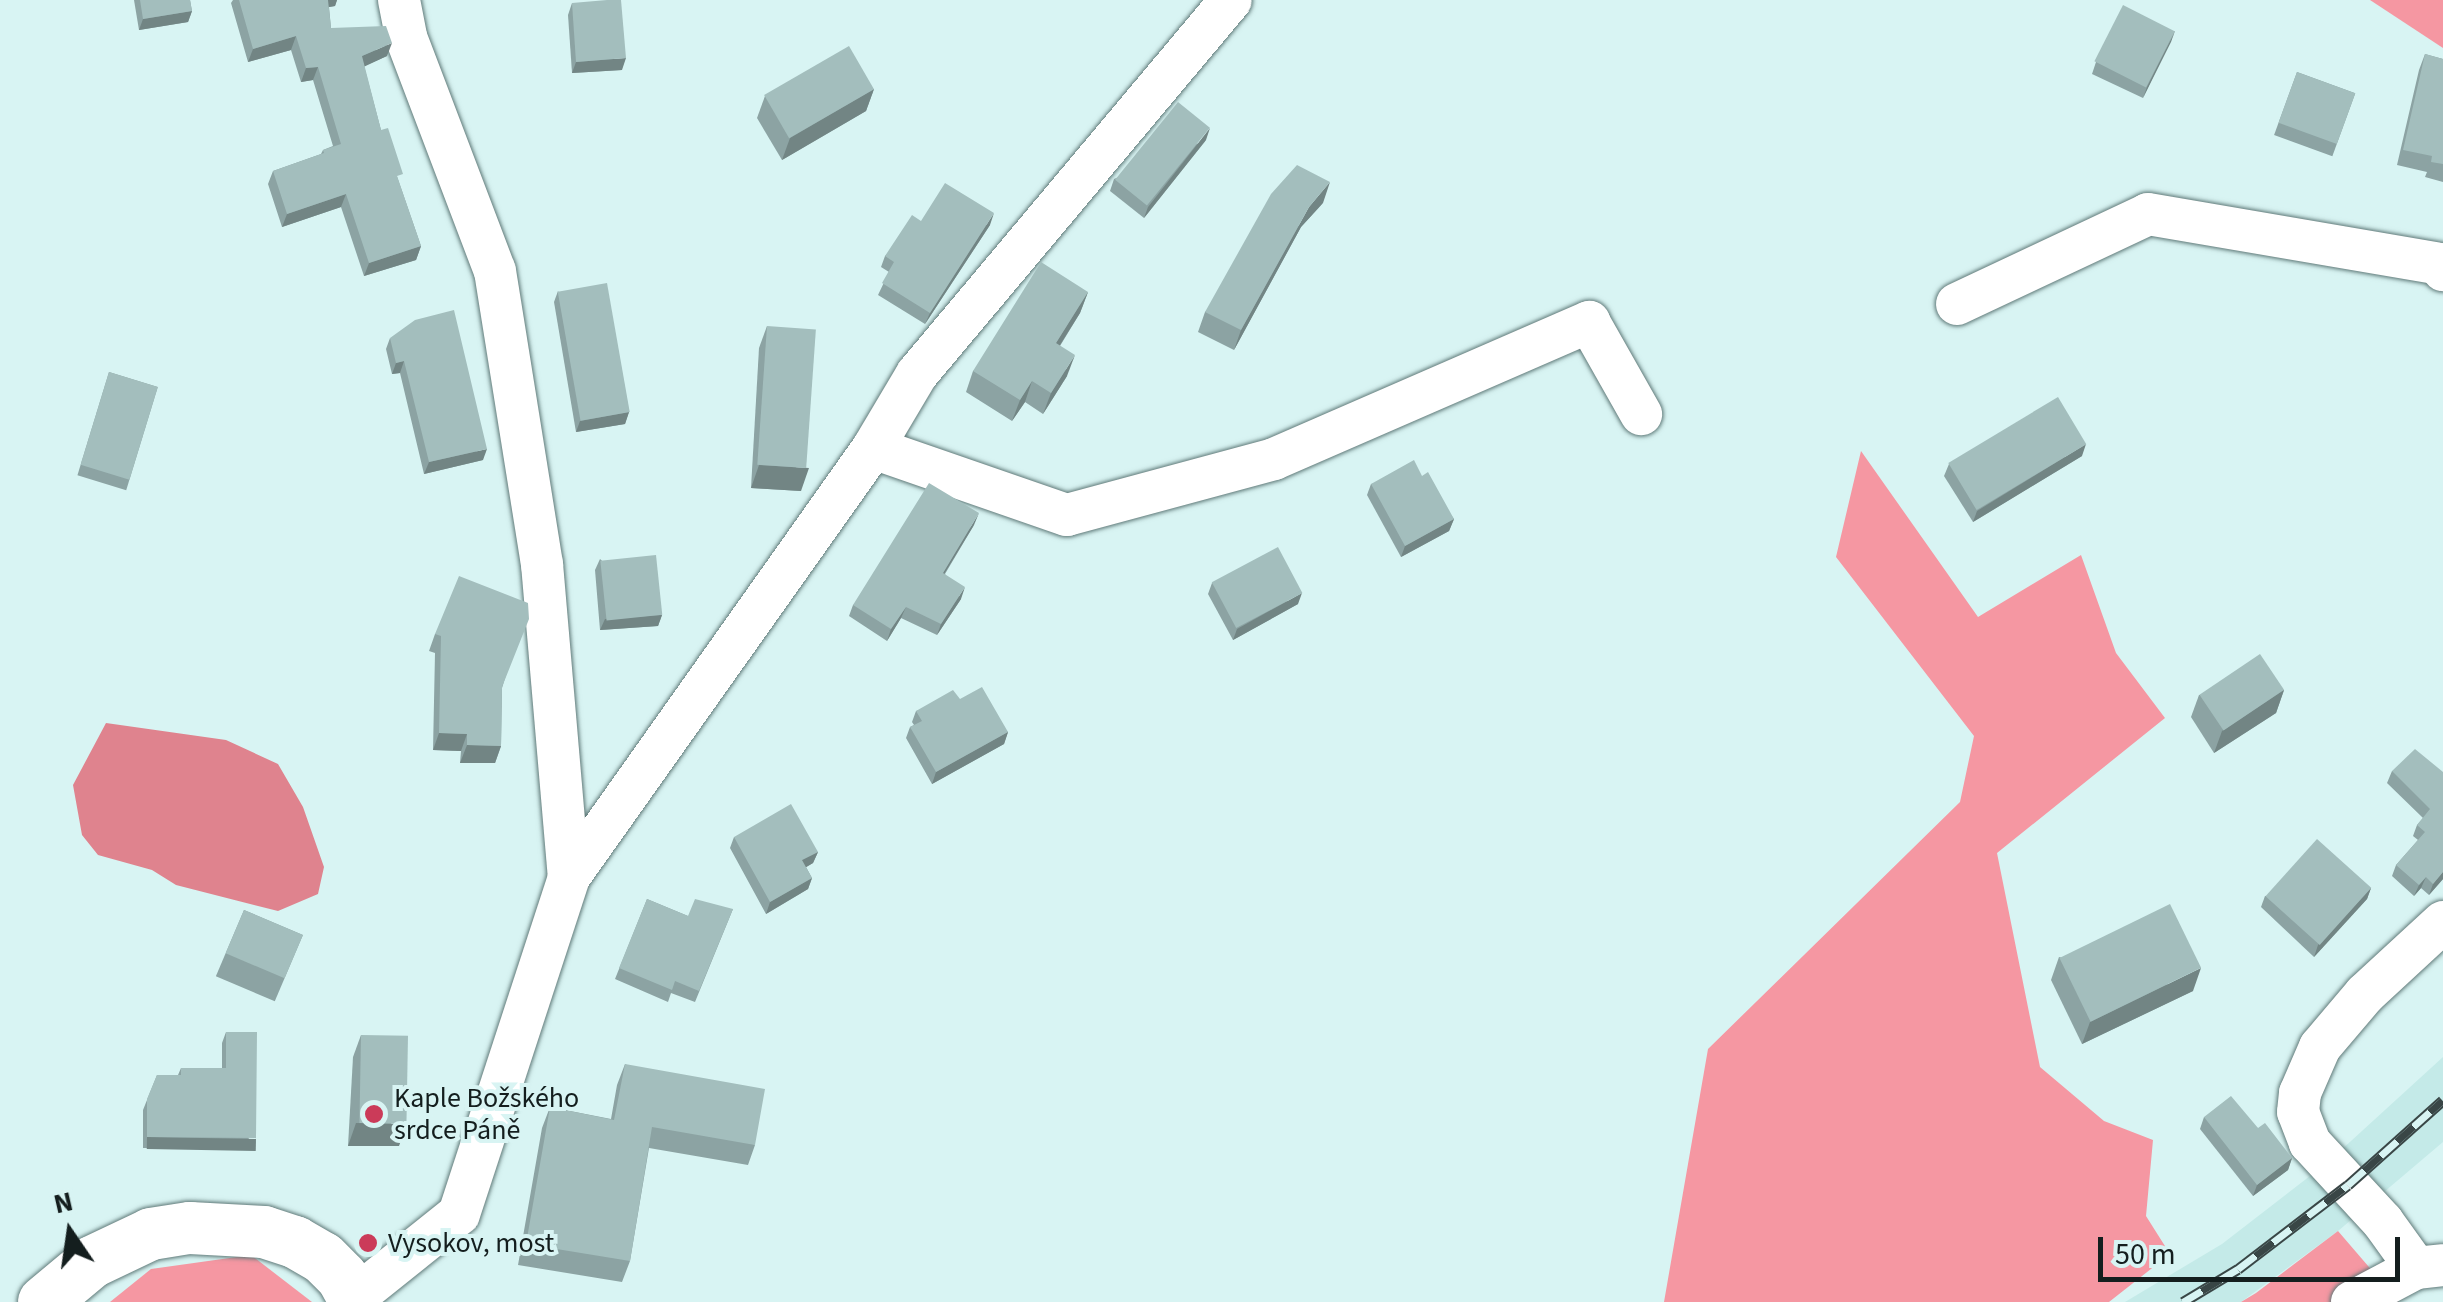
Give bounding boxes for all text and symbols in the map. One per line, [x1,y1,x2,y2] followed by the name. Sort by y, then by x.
[394,1081,579,1147] place label: Kaple Božského srdce Páně
[363,1103,385,1125] marker: Kaple Božského srdce Páně
[50,1181,77,1224] text: N
[20,1182,120,1282] north arrow
[2103,1217,2406,1279] scale bar
[388,1226,554,1260] place label: Vysokov, most
[357,1232,379,1254] marker: Vysokov, most
[2115,1233,2176,1276] text: 50 m

